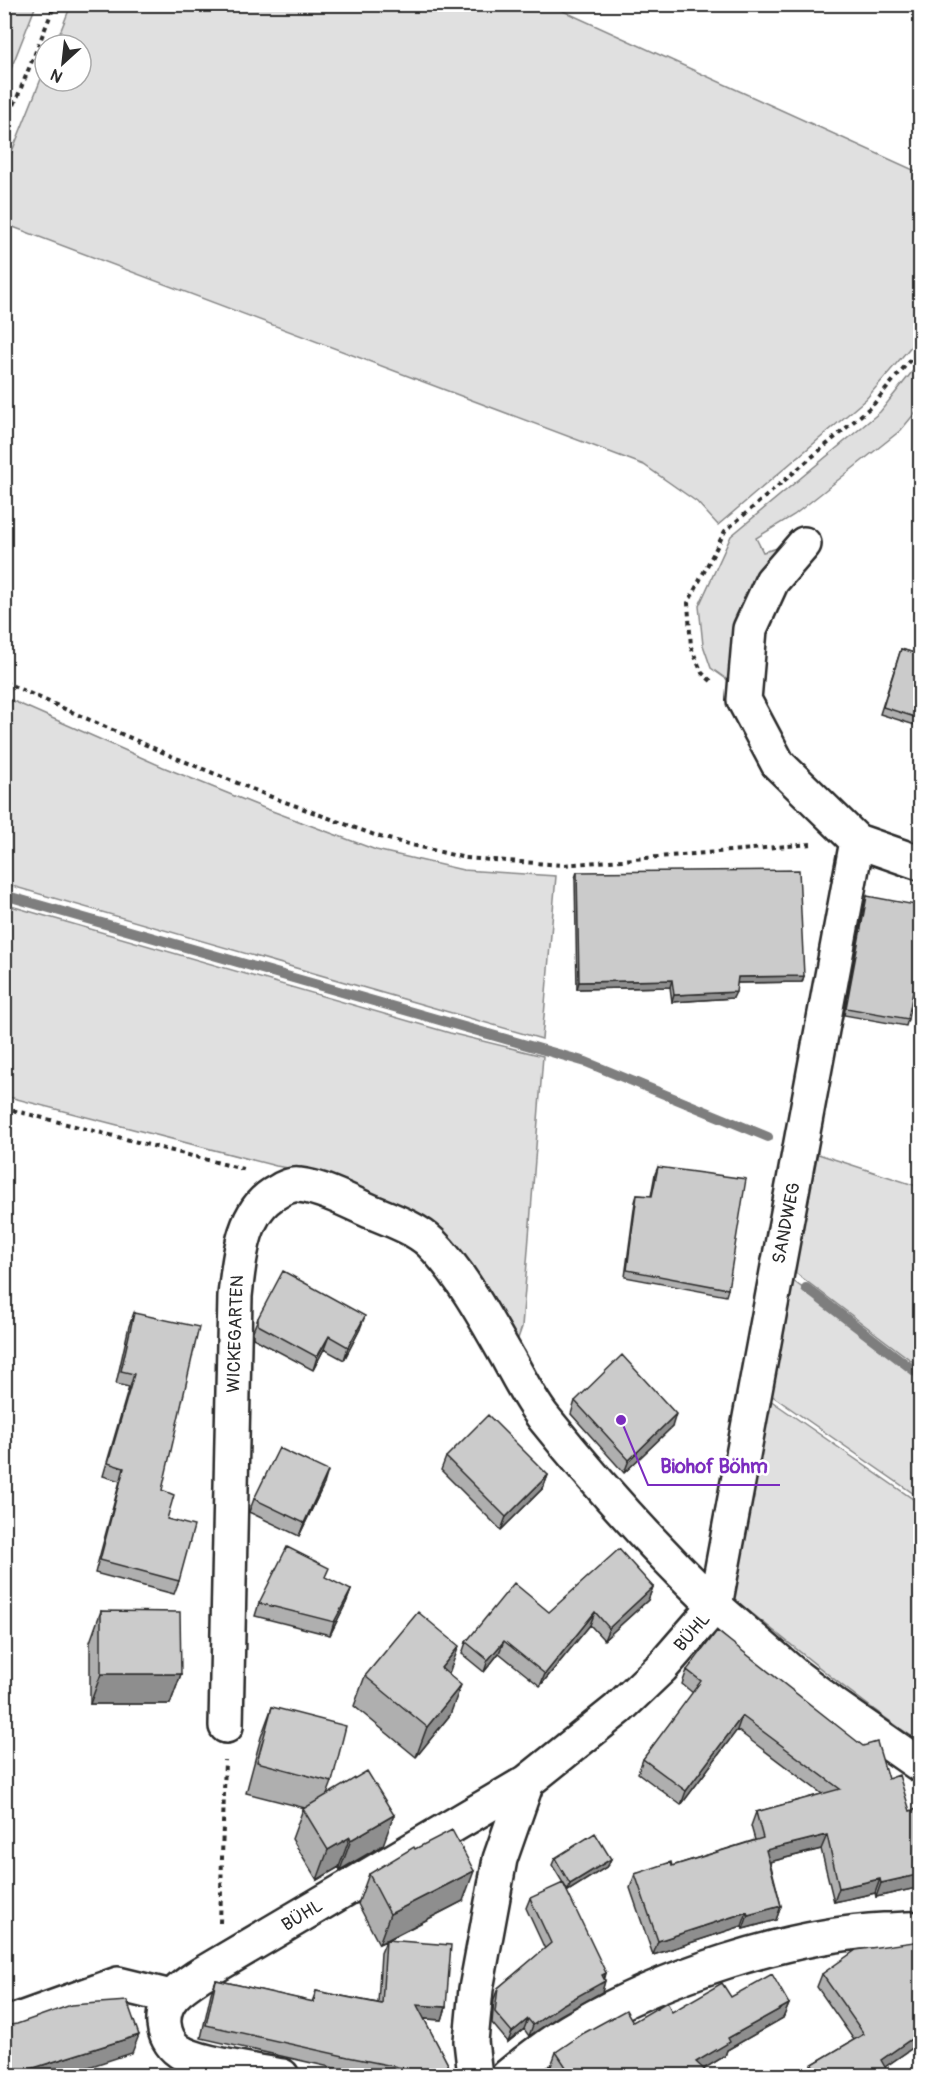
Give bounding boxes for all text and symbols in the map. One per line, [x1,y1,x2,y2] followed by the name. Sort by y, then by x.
[33,33,93,93] north arrow
[47,64,66,87] text: N
[767,1180,806,1266] street label: SANDWEG
[222,1275,249,1393] street label: WICKEGARTEN
[648,1447,780,1485] callout: Biohof Böhm
[660,1454,768,1479] text: Biohof Böhm
[669,1608,715,1656] street label: BÜHL
[277,1894,327,1937] street label: BÜHL

